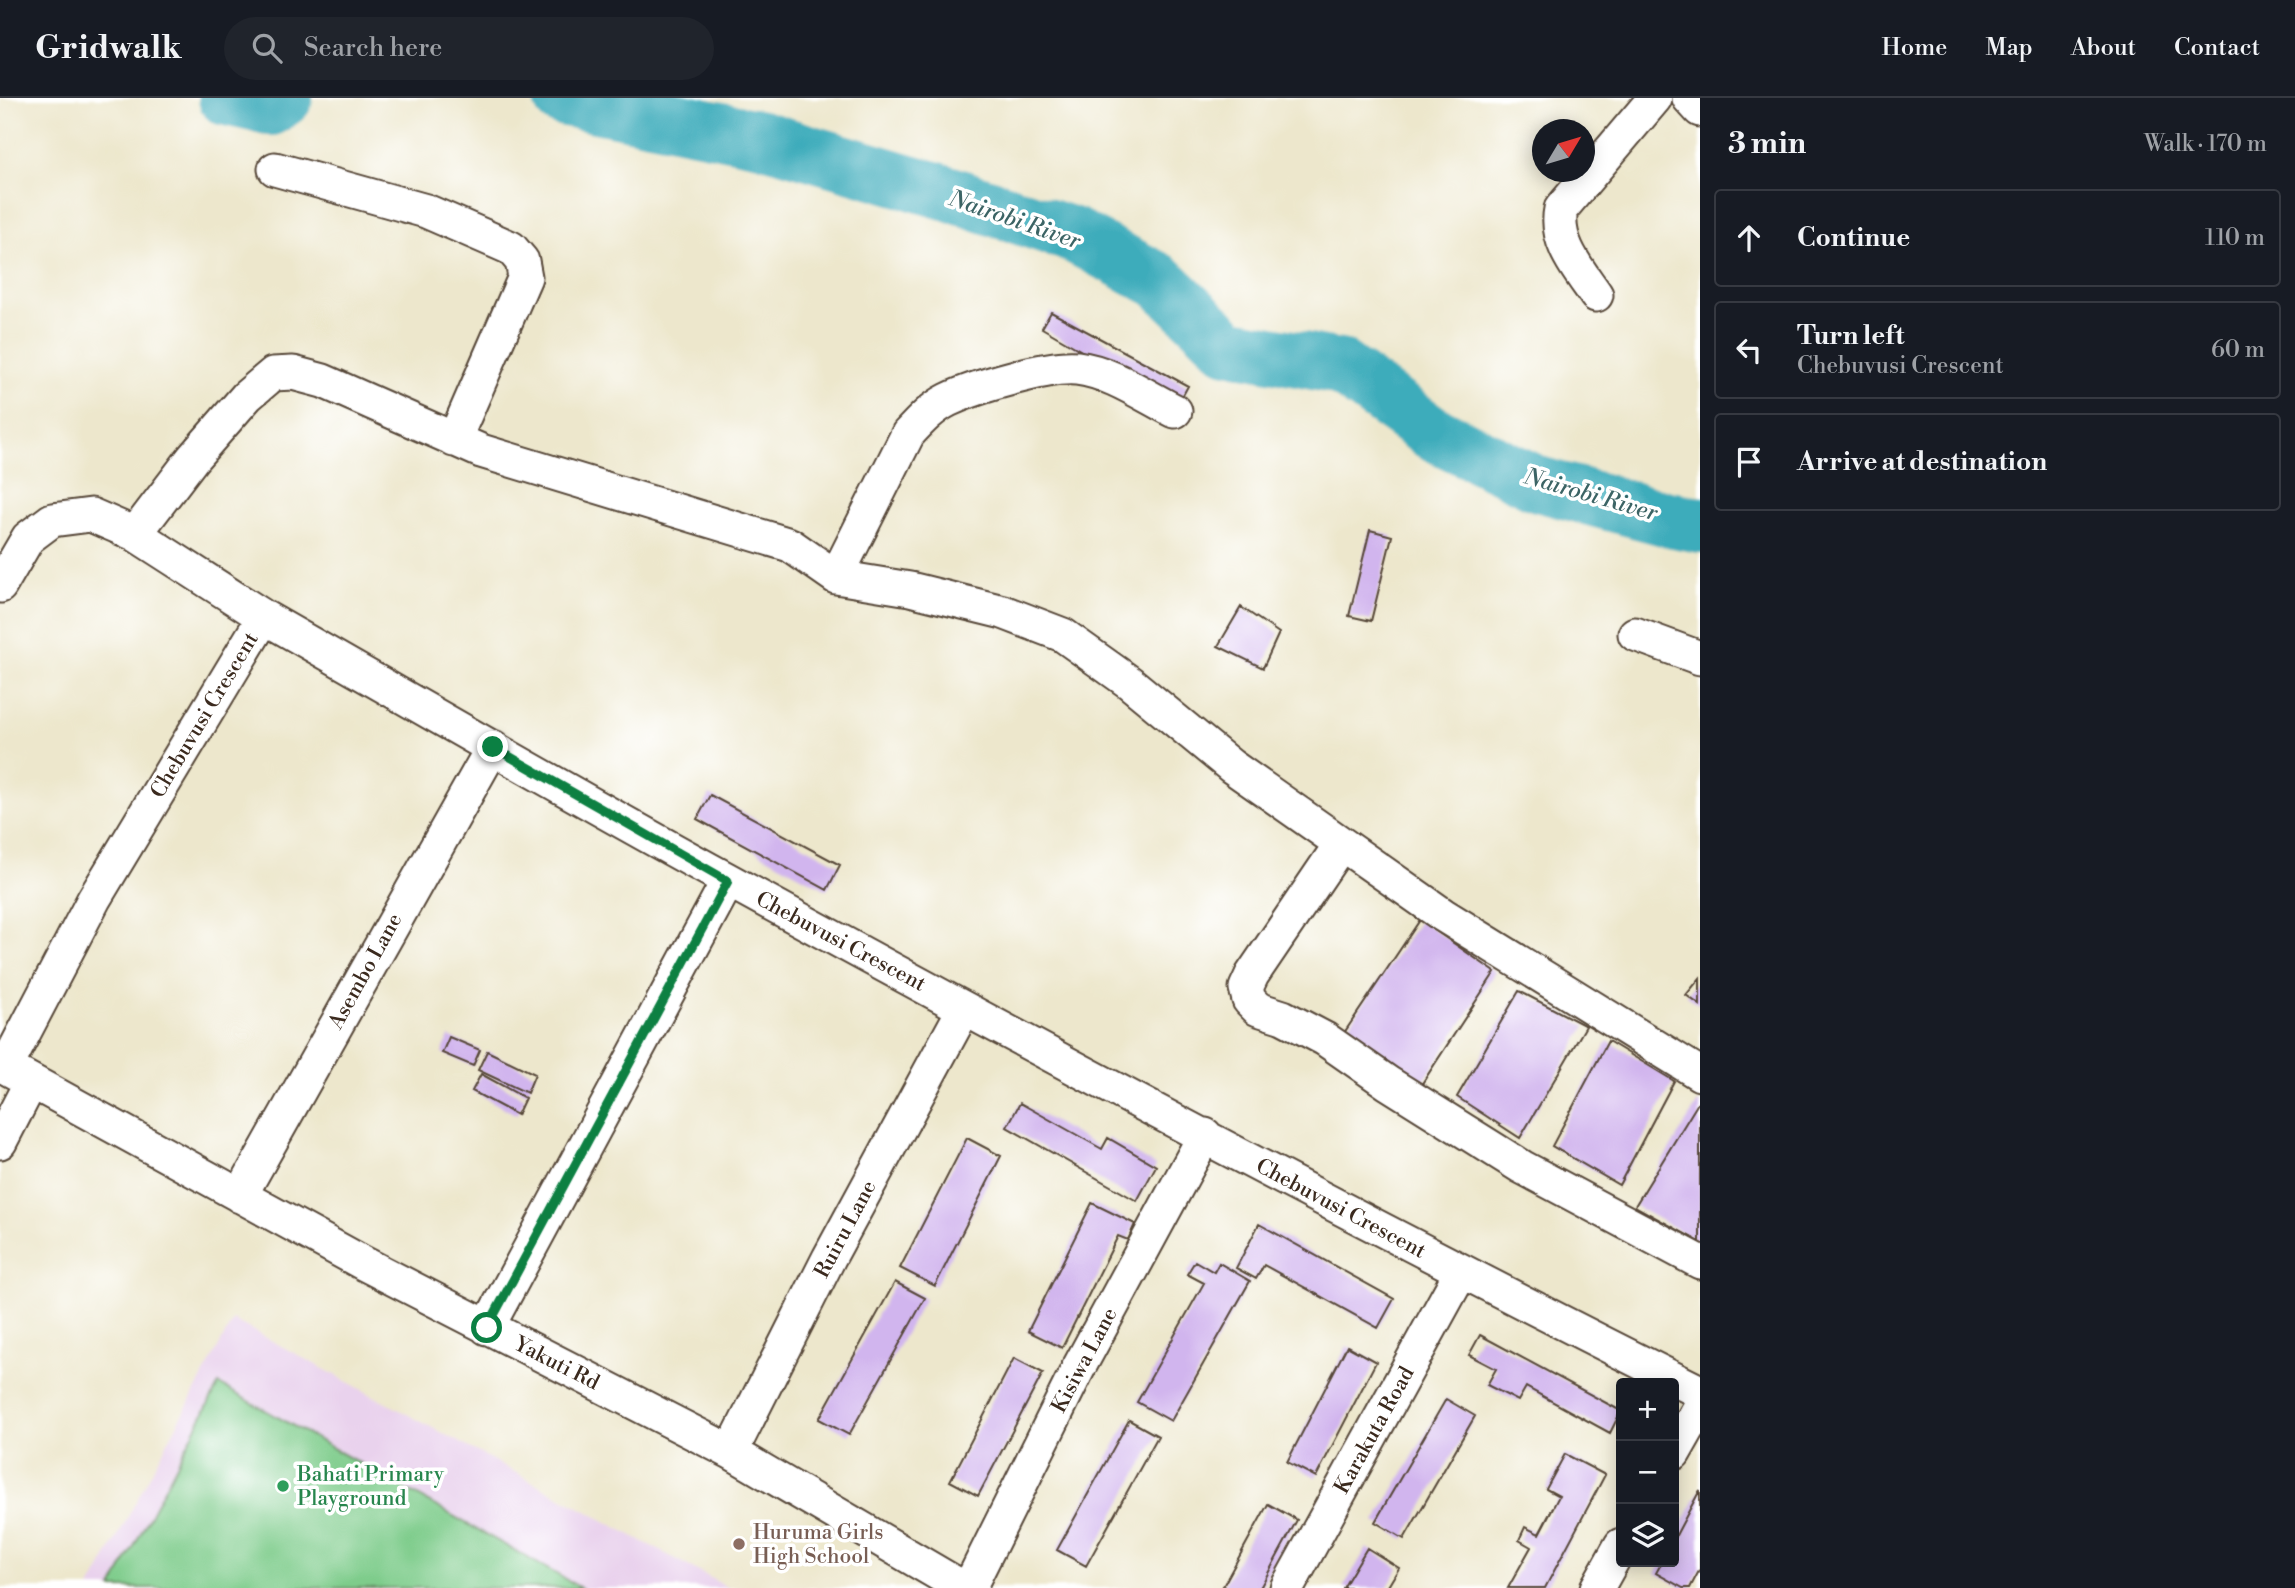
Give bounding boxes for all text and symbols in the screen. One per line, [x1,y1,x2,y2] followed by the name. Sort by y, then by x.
[224,17,714,80] search box
[35,28,182,69] text: Gridwalk
[248,29,286,67] icon: search
[304,32,442,64] text: Search here
[1882,33,1947,63] text: Home
[1985,33,2033,63] text: Map
[2071,33,2136,63] text: About
[2174,33,2260,63] text: Contact
[1532,119,1595,182] north arrow
[1728,125,1806,163] text: 3 min
[2144,130,2267,158] text: Walk · 170 m
[944,184,1085,256] water label: Nairobi River
[1730,219,1768,257] icon: ahead
[1797,222,1910,254] text: Continue
[2205,224,2265,252] text: 110 m
[1797,320,1905,352] text: Turn left
[1730,331,1768,369] icon: left
[2211,336,2265,364] text: 60 m
[1797,352,2004,380] text: Chebuvusi Crescent
[1730,443,1768,481] icon: arrive
[1797,446,2047,478] text: Arrive at destination
[1520,462,1662,528] water label: Nairobi River
[145,627,265,803] street label: Chebuvusi Crescent
[477,731,508,762] route end
[751,886,930,998] street label: Chebuvusi Crescent
[323,909,408,1035] street label: Asembo Lane
[1251,1153,1430,1265] street label: Chebuvusi Crescent
[809,1176,882,1283] street label: Ruiru Lane
[1046,1303,1123,1418] street label: Kisiwa Lane
[471,1312,502,1343] route start
[509,1331,604,1396] street label: Yakuti Rd
[1329,1362,1421,1499] street label: Karakuta Road
[1616,1378,1679,1567] map controls
[1616,1378,1679,1441] button: +
[1616,1441,1679,1504] button: −
[296,1462,445,1512] place label: Bahati Primary Playground
[275,1478,291,1494] marker: Bahati Primary Playground
[1616,1504,1679,1567] button: layers
[753,1520,883,1570] place label: Huruma Girls High School
[731,1536,747,1552] marker: Huruma Girls High School

